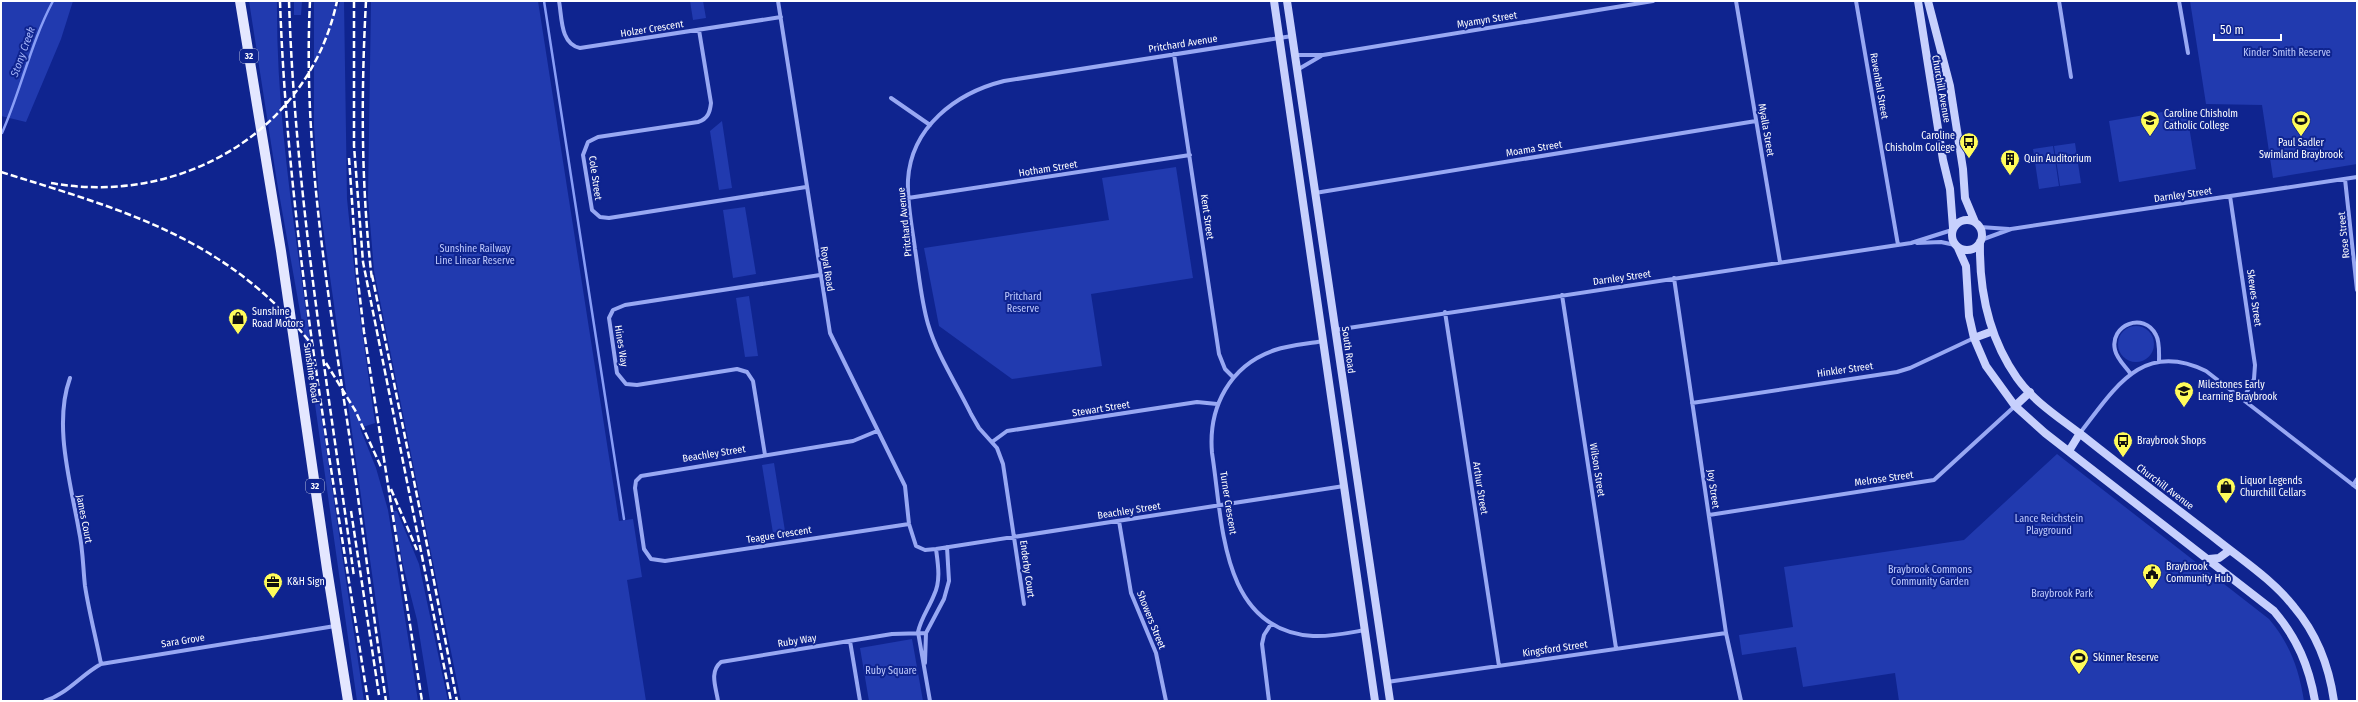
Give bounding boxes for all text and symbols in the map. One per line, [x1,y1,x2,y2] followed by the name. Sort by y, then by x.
[1456,9,1519,31] street label: Myamyn Street
[2214,16,2281,42] scale bar
[620,18,685,40] street label: Holzer Crescent
[2220,23,2244,37] text: 50 m
[8,25,38,80] water label: Stony Creek
[1148,33,1218,55] street label: Pritchard Avenue
[2243,47,2331,59] park label: Kinder Smith Reserve
[240,49,258,63] road number: 32
[1867,52,1891,121] street label: Ravenhall Street
[1929,54,1953,124] street label: Churchill Avenue
[1755,103,1777,158] street label: Myalla Street
[2164,108,2238,132] place label: Caroline Chisholm Catholic College
[2139,109,2161,137] school or university icon: Caroline Chisholm Catholic College
[2290,109,2312,137] sports icon: Paul Sadler Swimland Braybrook
[1885,130,1955,154] place label: Caroline Chisholm College
[1958,131,1980,159] bus stop icon: Caroline Chisholm College
[2259,137,2343,161] place label: Paul Sadler Swimland Braybrook
[1505,139,1564,159] street label: Moama Street
[1999,148,2021,176] building icon: Quin Auditorium
[2024,153,2091,165] place label: Quin Auditorium
[586,155,604,202] street label: Cole Street
[1018,158,1079,180] street label: Hotham Street
[2153,185,2213,205] street label: Darnley Street
[895,187,915,257] street label: Pritchard Avenue
[1198,194,1216,241] street label: Kent Street
[2336,210,2352,259] street label: Rose Street
[435,243,515,267] park label: Sunshine Railway Line Linear Reserve
[818,246,836,292] street label: Royal Road
[1592,268,1652,288] street label: Darnley Street
[2244,269,2264,328] street label: Skewes Street
[1004,291,1042,315] park label: Pritchard Reserve
[252,306,303,330] place label: Sunshine Road Motors
[227,307,249,335] shop icon: Sunshine Road Motors
[612,324,630,368] street label: Hines Way
[1339,326,1357,374] street label: South Road
[301,342,321,404] street label: Sunshine Road
[1816,360,1875,380] street label: Hinkler Street
[2198,379,2277,403] place label: Milestones Early Learning Braybrook
[2173,380,2195,408] school or university icon: Milestones Early Learning Braybrook
[1071,398,1131,419] street label: Stewart Street
[2112,430,2134,458] bus stop icon: Braybrook Shops
[2137,435,2206,447] place label: Braybrook Shops
[1587,442,1607,499] street label: Wilson Street
[682,443,747,465] street label: Beachley Street
[1470,461,1490,516] street label: Arthur Street
[2134,462,2196,512] street label: Churchill Avenue
[1704,469,1722,510] street label: Joy Street
[1854,469,1915,489] street label: Melrose Street
[1217,470,1239,536] street label: Turner Crescent
[2240,475,2306,499] place label: Liquor Legends Churchill Cellars
[2215,476,2237,504] shop icon: Liquor Legends Churchill Cellars
[306,479,324,493] road number: 32
[73,494,95,545] street label: James Court
[1097,500,1162,522] street label: Beachley Street
[2015,513,2083,537] park label: Lance Reichstein Playground
[746,524,813,546] street label: Teague Crescent
[1017,540,1037,599] street label: Enderby Court
[2166,561,2231,585] place label: Braybrook Community Hub
[2141,562,2163,590] public building icon: Braybrook Community Hub
[1888,564,1972,588] park label: Braybrook Commons Community Garden
[262,571,284,599] office icon: K&H Sign
[287,576,325,588] place label: K&H Sign
[2031,588,2093,600] park label: Braybrook Park
[1134,589,1168,651] street label: Showers Street
[160,632,206,650] street label: Sara Grove
[777,632,818,650] street label: Ruby Way
[1522,638,1589,660] street label: Kingsford Street
[2068,647,2090,675] sports icon: Skinner Reserve
[2093,652,2159,664] place label: Skinner Reserve
[865,665,917,677] park label: Ruby Square

